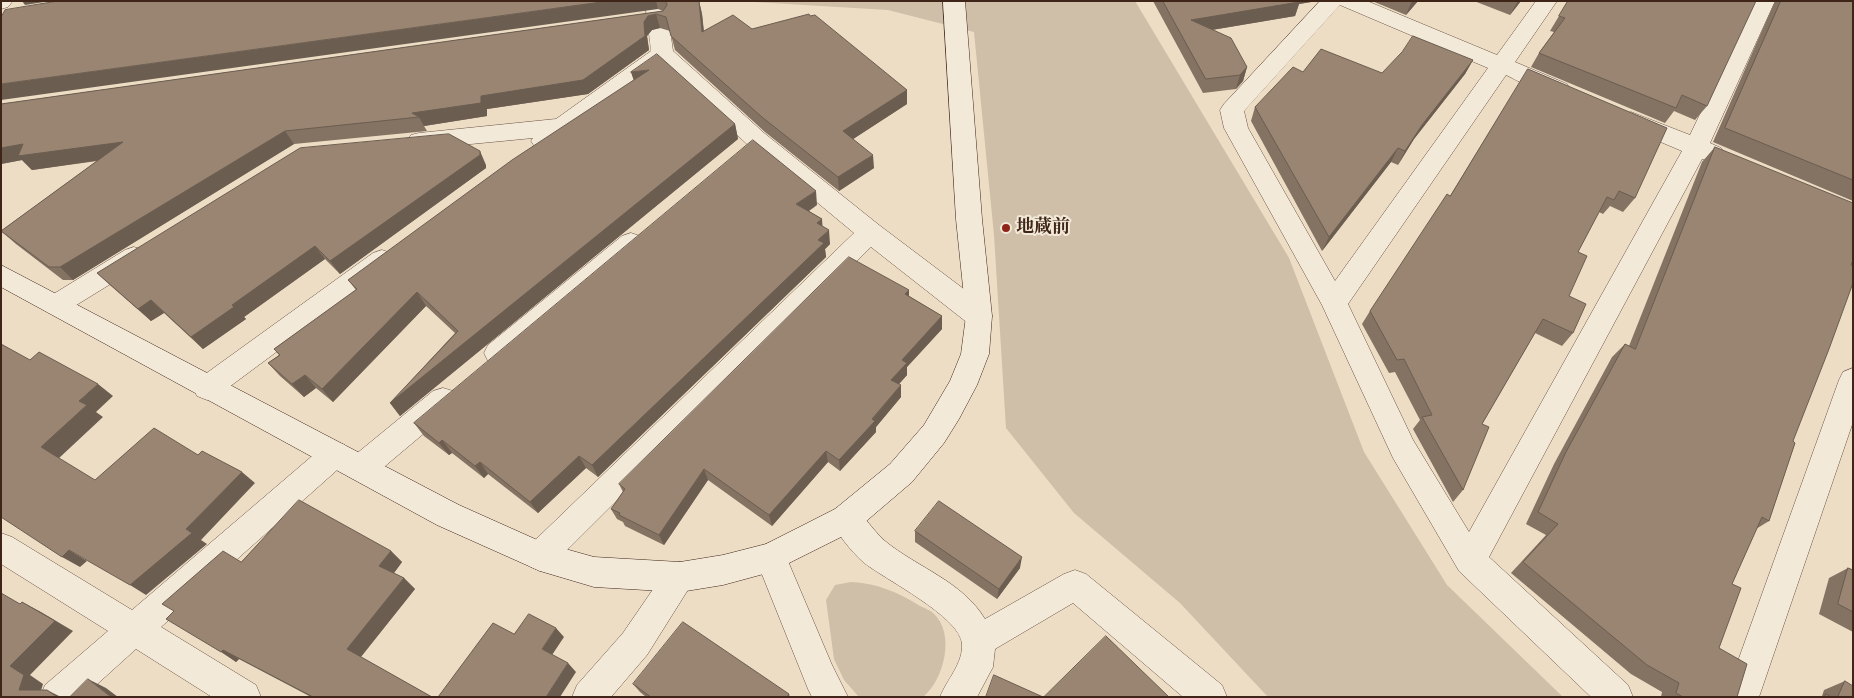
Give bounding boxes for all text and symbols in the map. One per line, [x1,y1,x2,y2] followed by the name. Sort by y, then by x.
[1016,217,1070,239] place label: 地蔵前
[1000,222,1012,234] marker: 地蔵前

